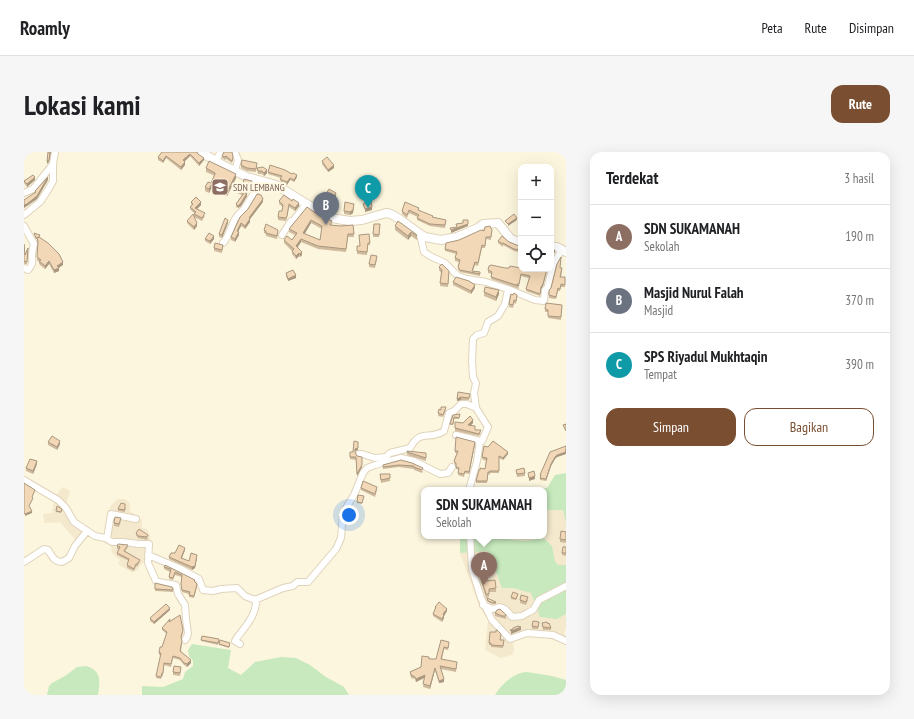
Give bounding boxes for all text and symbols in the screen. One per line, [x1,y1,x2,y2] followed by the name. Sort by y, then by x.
[20,16,70,40] text: Roamly
[761,19,783,37] text: Peta
[805,19,827,37] text: Rute
[849,19,894,37] text: Disimpan
[831,85,890,123] button: Rute
[24,86,141,123] text: Lokasi kami
[518,164,554,272] map controls
[518,164,554,200] button: +
[606,167,658,189] text: Terdekat
[844,170,874,187] text: 3 hasil
[355,175,381,208] pin: C
[210,177,230,197] school or university icon: SDN LEMBANG
[233,181,285,194] place label: SDN LEMBANG
[313,192,339,225] pin: B
[518,200,554,236] button: −
[644,219,740,238] text: SDN SUKAMANAH
[616,228,622,245] text: A
[845,228,874,245] text: 190 m
[518,236,554,272] button: locate
[644,238,679,255] text: Sekolah
[644,283,744,302] text: Masjid Nurul Falah
[616,292,622,309] text: B
[845,292,874,309] text: 370 m
[644,302,673,319] text: Masjid
[644,347,767,366] text: SPS Riyadul Mukhtaqin
[616,356,622,373] text: C
[845,356,874,373] text: 390 m
[644,366,677,383] text: Tempat
[606,408,736,446] button: Simpan
[744,408,874,446] button: Bagikan
[421,487,547,539] popup
[436,495,532,514] text: SDN SUKAMANAH
[339,505,359,525] your location
[436,514,471,531] text: Sekolah
[471,552,497,585] pin: A

